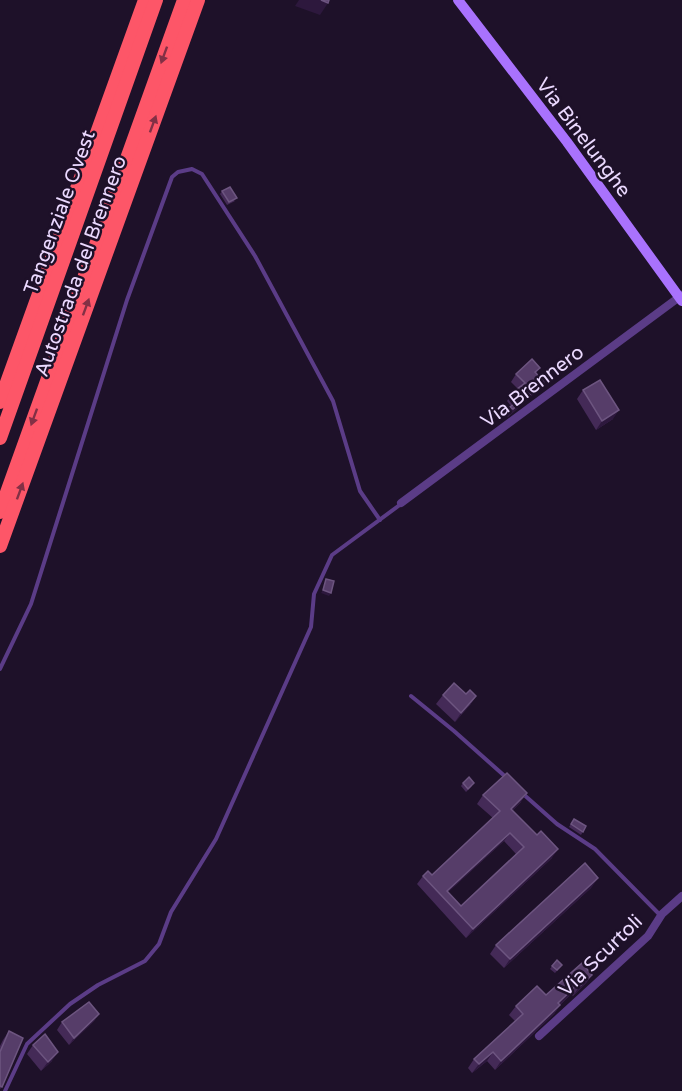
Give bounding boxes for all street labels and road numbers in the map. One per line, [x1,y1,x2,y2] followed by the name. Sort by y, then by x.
[531,73,636,202] street label: Via Binelunghe
[19,127,101,298] street label: Tangenziale Ovest
[30,153,132,380] street label: Autostrada del Brennero
[476,340,589,433] street label: Via Brennero
[554,910,648,1002] street label: Via Scurtoli

